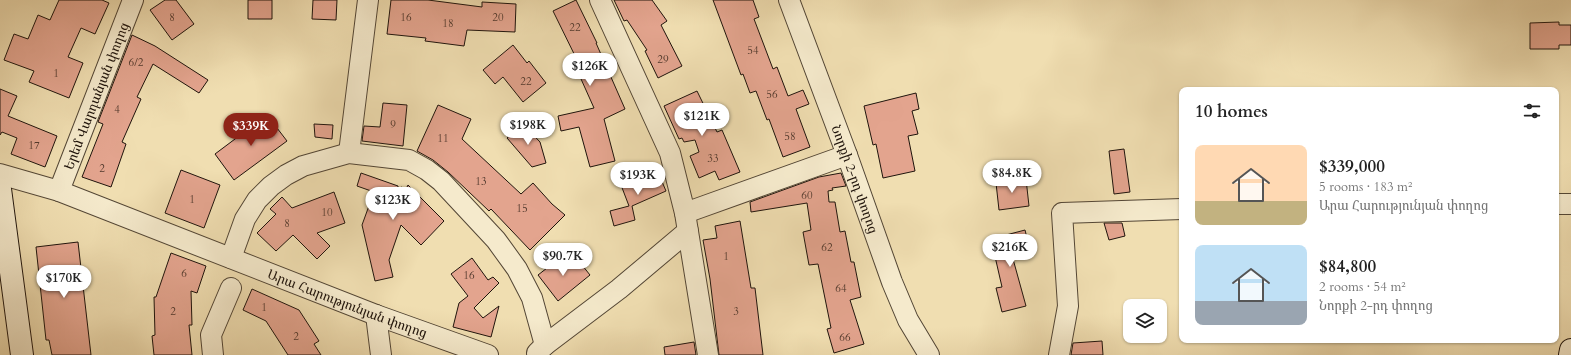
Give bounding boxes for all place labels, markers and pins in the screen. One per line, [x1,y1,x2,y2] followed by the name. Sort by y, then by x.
[562,53,618,87] pin: $126K
[674,103,730,137] pin: $121K
[500,112,556,146] pin: $198K
[223,113,279,147] pin: $339K
[979,160,1045,194] pin: $84.8K
[610,162,666,196] pin: $193K
[365,187,421,221] pin: $123K
[982,234,1038,268] pin: $216K
[530,243,596,277] pin: $90.7K
[36,265,92,299] pin: $170K

